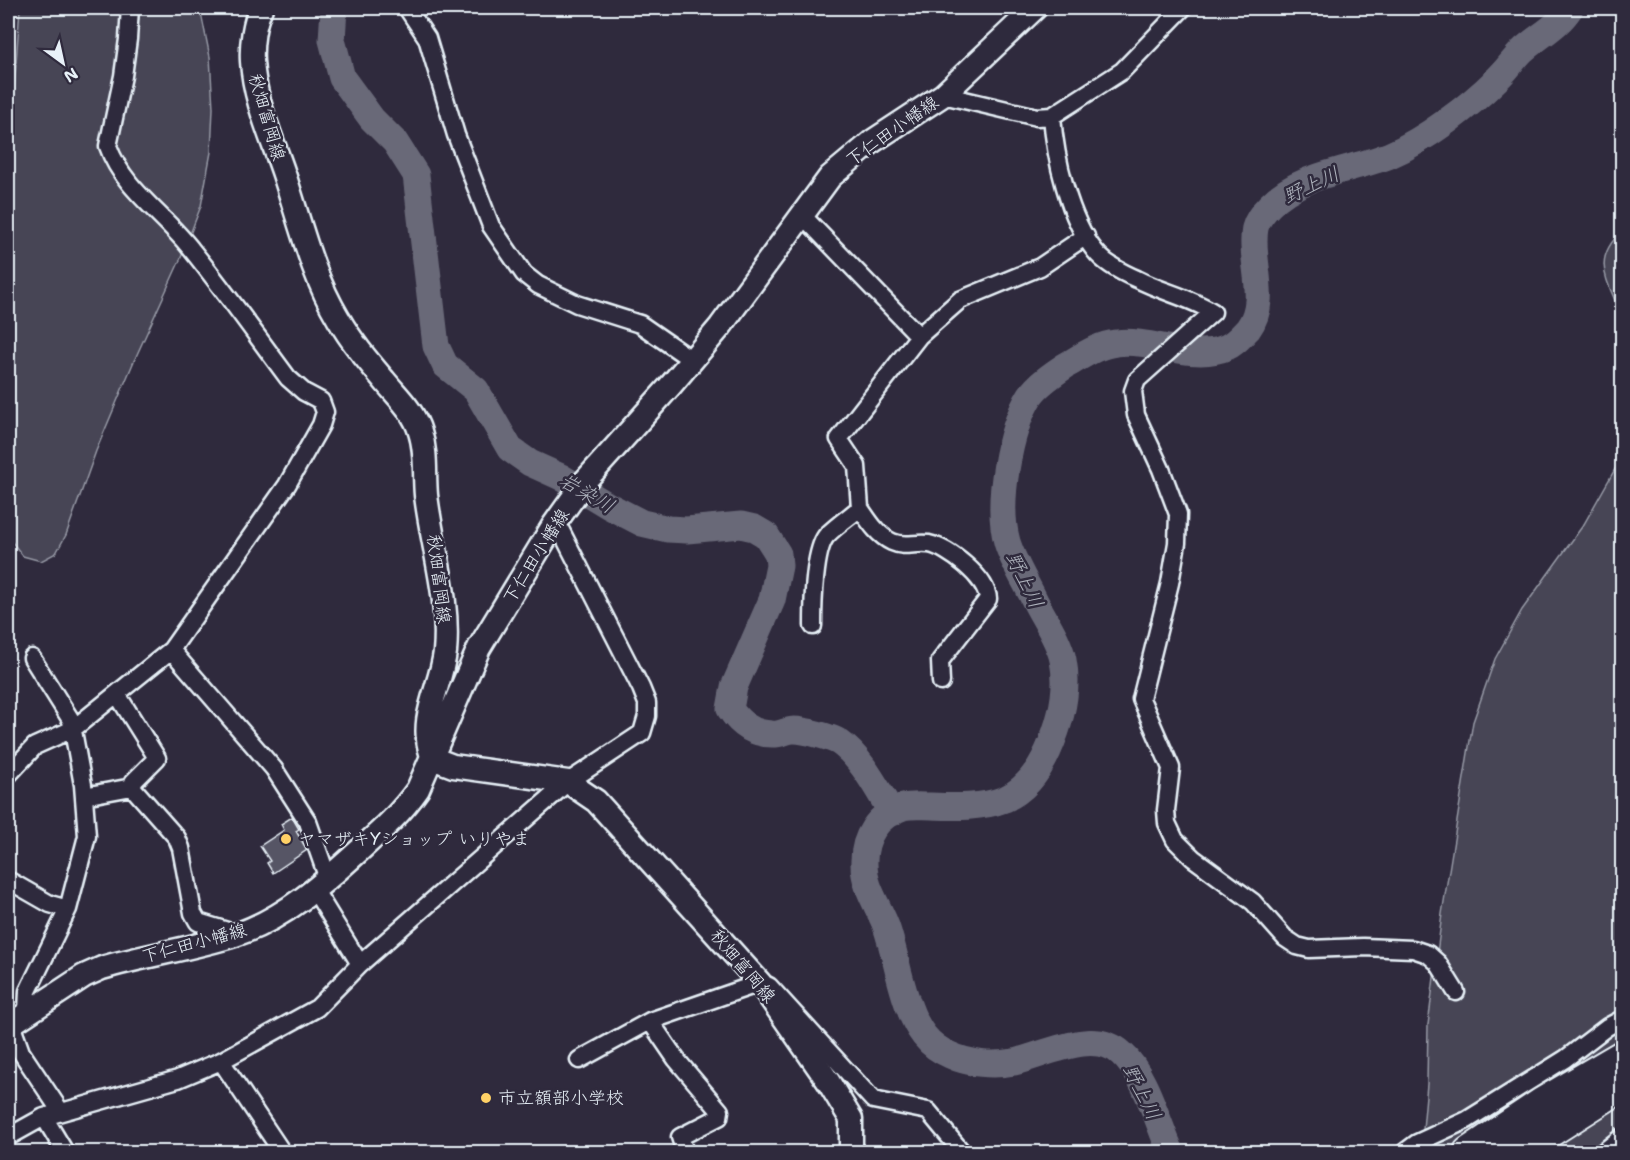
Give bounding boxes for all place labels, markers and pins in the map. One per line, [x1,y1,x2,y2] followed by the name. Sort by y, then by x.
[298,827,530,851] place label: ヤマザキYショップ いりやま
[279,832,293,846] marker: ヤマザキYショップ いりやま
[498,1086,624,1110] place label: 市立額部小学校
[479,1091,493,1105] marker: 市立額部小学校

